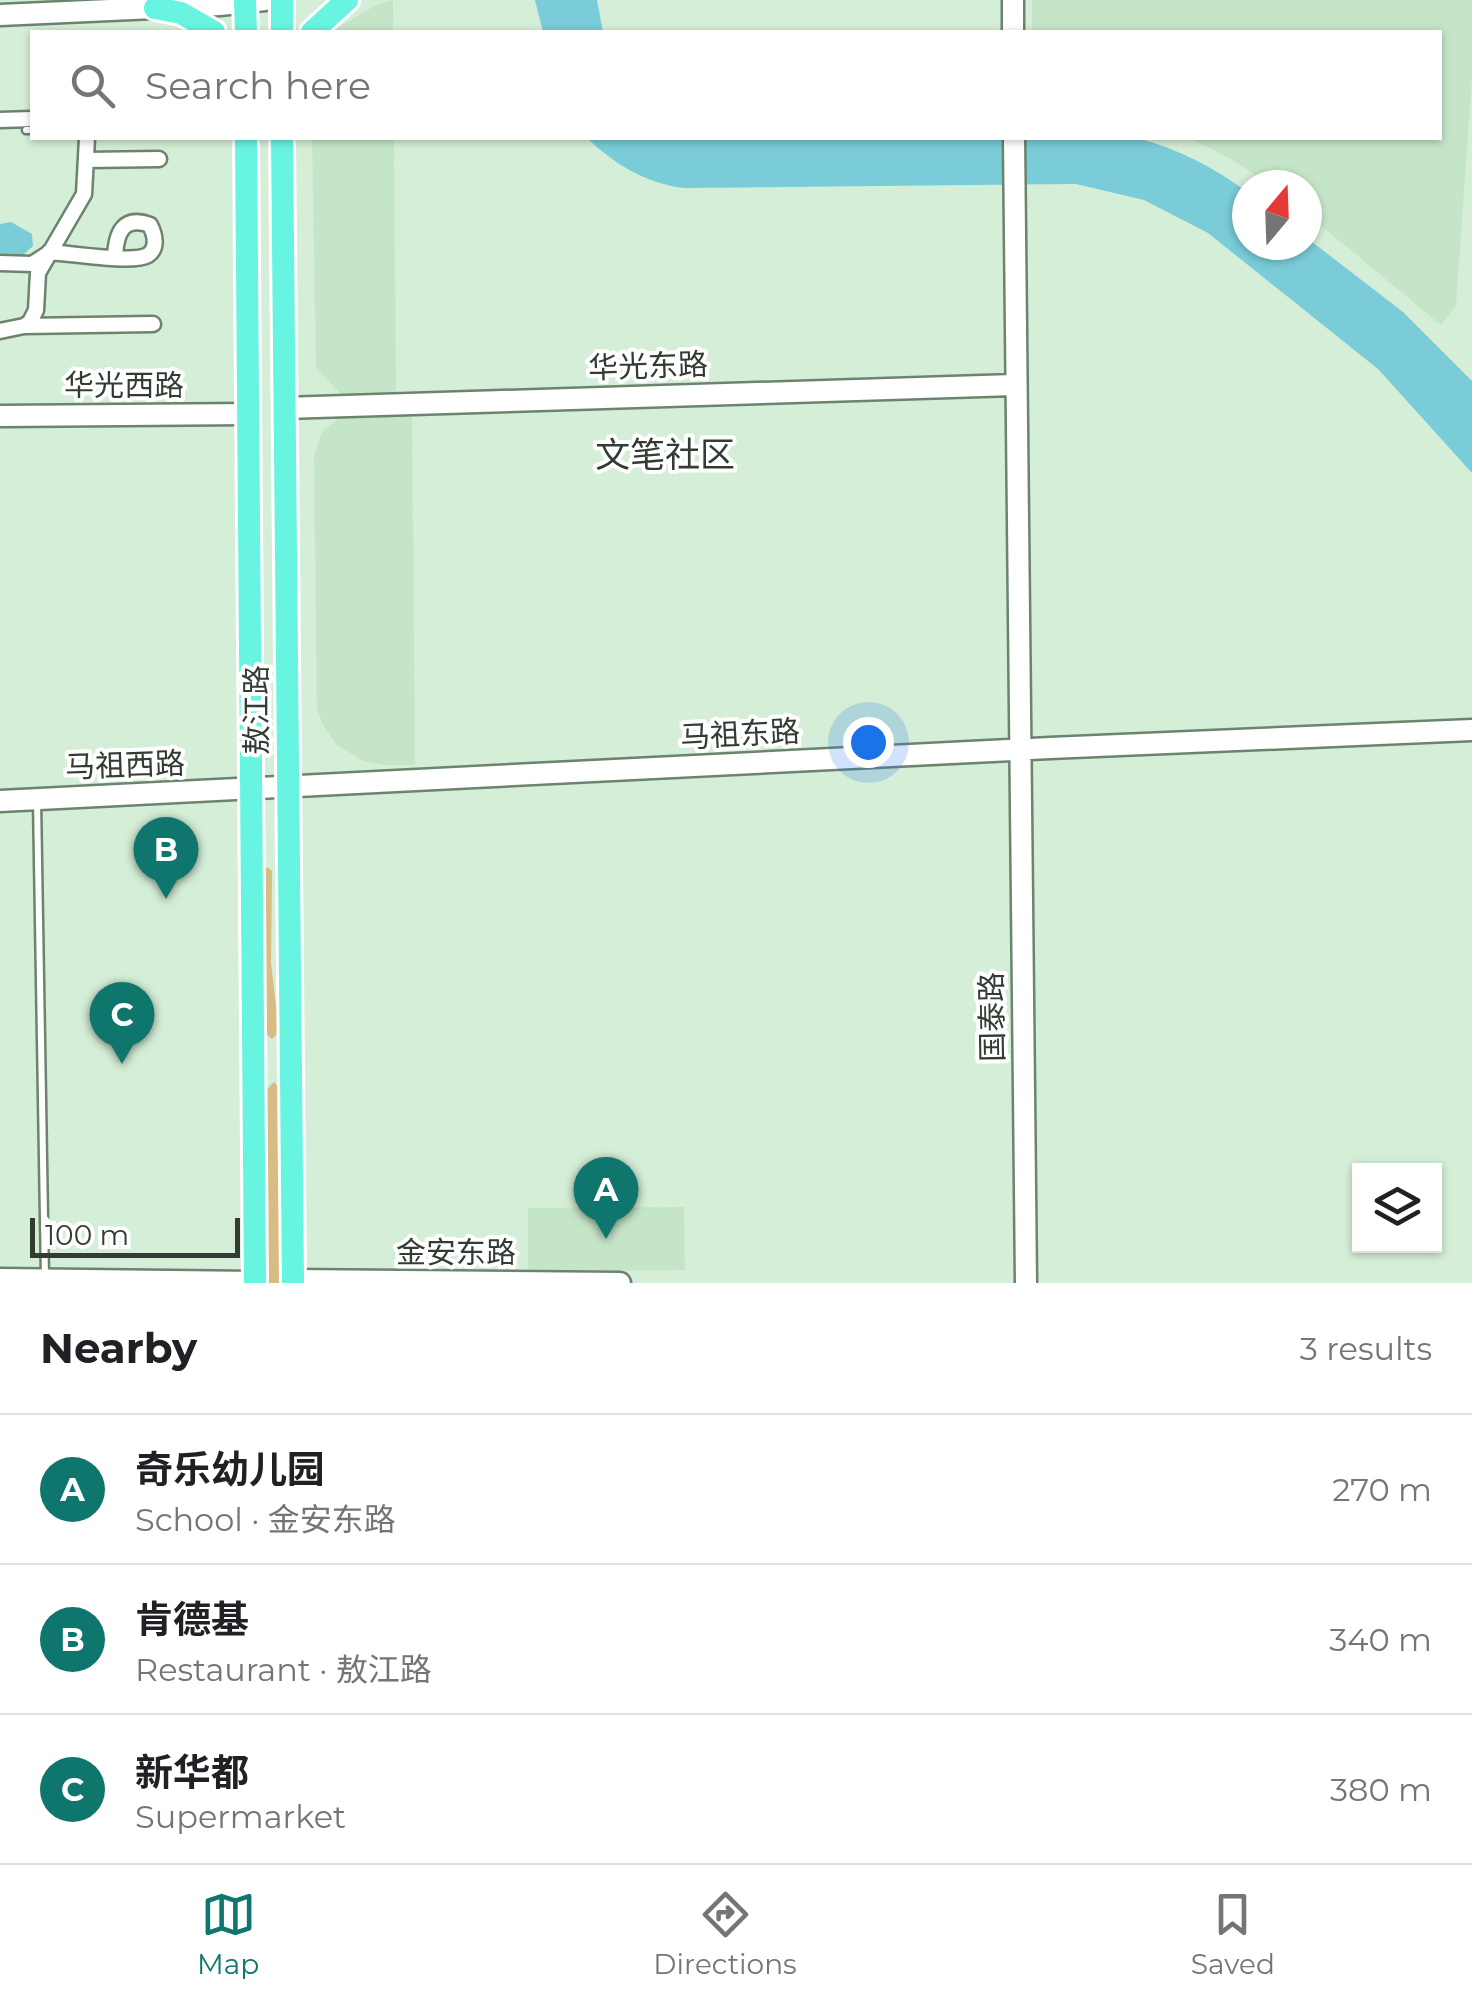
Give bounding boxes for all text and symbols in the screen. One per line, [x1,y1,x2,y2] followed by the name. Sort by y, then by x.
[30,30,1442,140] search box
[65,58,120,113] icon: search
[145,62,371,109] text: Search here
[1232,170,1322,260] north arrow
[587,345,709,387] street label: 华光东路
[64,367,184,404] street label: 华光西路
[595,433,735,476] district label: 文笔社区
[238,665,275,755] street label: 敖江路
[679,712,801,756] street label: 马祖东路
[843,717,894,768] your location
[64,744,186,786] street label: 马祖西路
[134,816,198,899] pin: B
[973,972,1011,1062] street label: 国泰路
[90,982,154,1064] pin: C
[574,1156,638,1239] pin: A
[1352,1163,1442,1253] map controls
[1352,1163,1442,1253] button: layers
[30,1213,240,1258] scale bar
[45,1218,129,1252] text: 100 m
[396,1234,516,1271] street label: 金安东路
[40,1322,197,1374] text: Nearby
[1300,1329,1432,1368] text: 3 results
[135,1446,325,1493] text: 奇乐幼儿园
[60,1470,85,1509] text: A
[1332,1470,1432,1509] text: 270 m
[135,1500,396,1539] text: School · 金安东路
[135,1596,249,1643] text: 肯德基
[60,1620,85,1659] text: B
[1329,1620,1432,1659] text: 340 m
[135,1650,432,1689] text: Restaurant · 敖江路
[135,1749,249,1796] text: 新华都
[61,1770,84,1809] text: C
[1330,1770,1432,1809] text: 380 m
[135,1797,346,1836] text: Supermarket
[197,1887,259,1981] tab: Map
[653,1887,797,1981] tab: Directions
[1191,1887,1275,1981] tab: Saved

